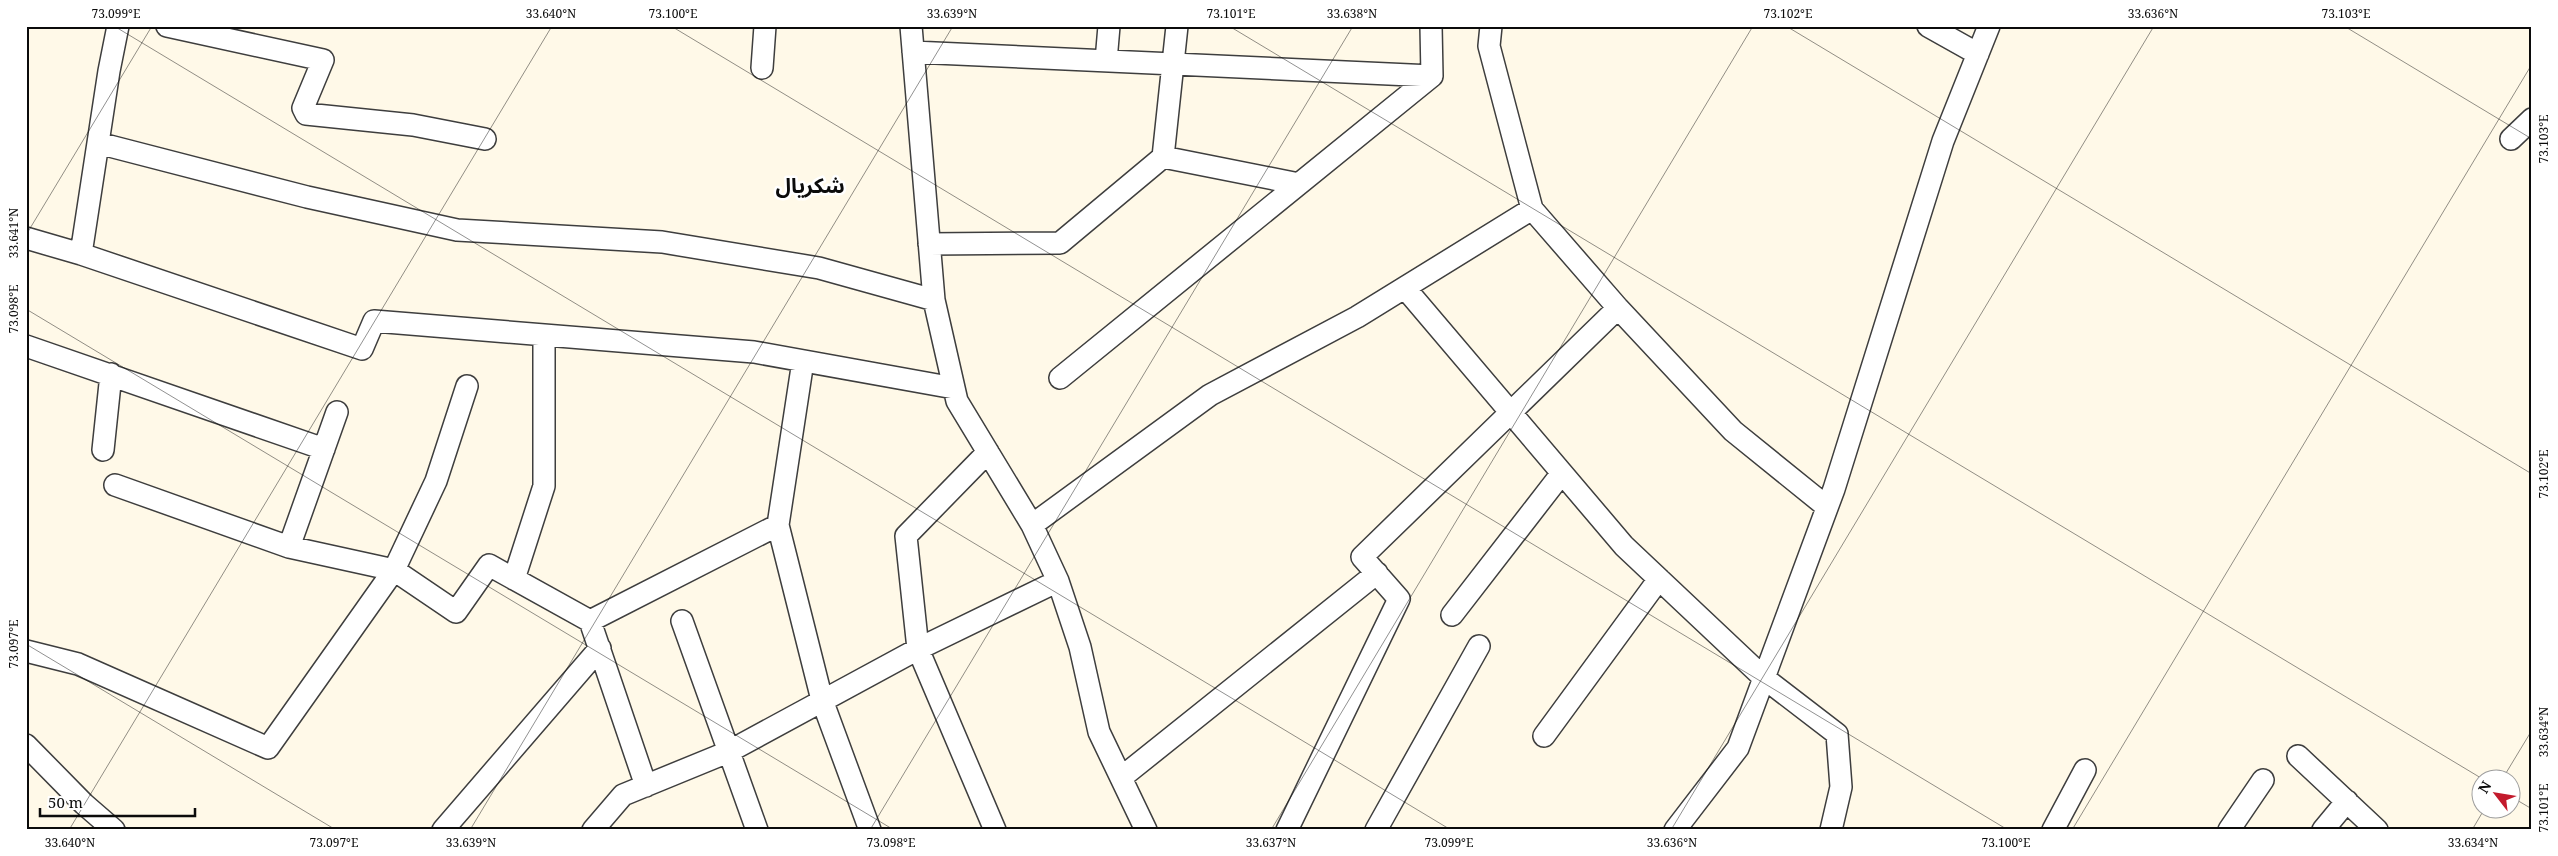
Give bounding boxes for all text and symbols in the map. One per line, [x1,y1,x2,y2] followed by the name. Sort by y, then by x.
[92,5,140,22] text: 73.099°E
[526,5,576,22] text: 33.640°N
[649,5,697,22] text: 73.100°E
[927,5,977,22] text: 33.639°N
[1207,5,1255,22] text: 73.101°E
[1327,5,1377,22] text: 33.638°N
[1764,5,1812,22] text: 73.102°E
[2128,5,2178,22] text: 33.636°N
[2322,5,2370,22] text: 73.103°E
[2535,115,2552,163] text: 73.103°E
[775,171,845,199] district label: شکریال
[5,208,22,258] text: 33.641°N
[5,285,22,333] text: 73.098°E
[2535,450,2552,498] text: 73.102°E
[5,620,22,668] text: 73.097°E
[2535,707,2552,757] text: 33.634°N
[2470,768,2520,818] north arrow
[2473,777,2495,797] text: N
[2535,784,2552,832] text: 73.101°E
[40,786,195,818] scale bar
[48,792,83,812] text: 50 m
[45,834,95,851] text: 33.640°N
[310,834,358,851] text: 73.097°E
[446,834,496,851] text: 33.639°N
[867,834,915,851] text: 73.098°E
[1246,834,1296,851] text: 33.637°N
[1425,834,1473,851] text: 73.099°E
[1647,834,1697,851] text: 33.636°N
[1982,834,2030,851] text: 73.100°E
[2448,834,2498,851] text: 33.634°N

